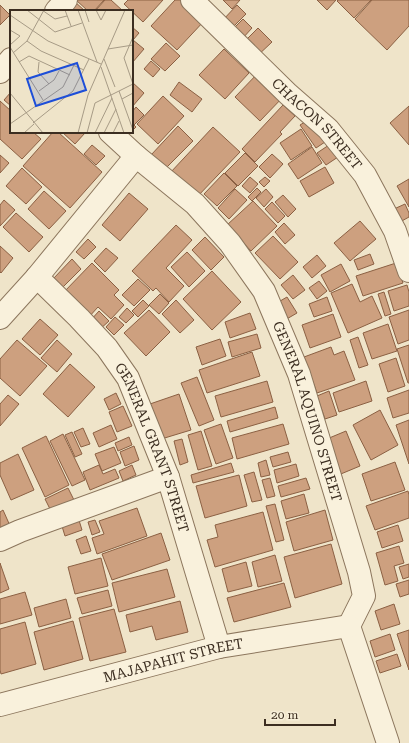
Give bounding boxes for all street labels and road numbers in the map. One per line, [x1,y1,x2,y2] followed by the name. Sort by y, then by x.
[269,75,365,173] street label: CHACON STREET
[270,319,345,504] street label: GENERAL AQUINO STREET
[112,359,192,534] street label: GENERAL GRANT STREET
[102,635,244,685] street label: MAJAPAHIT STREET

